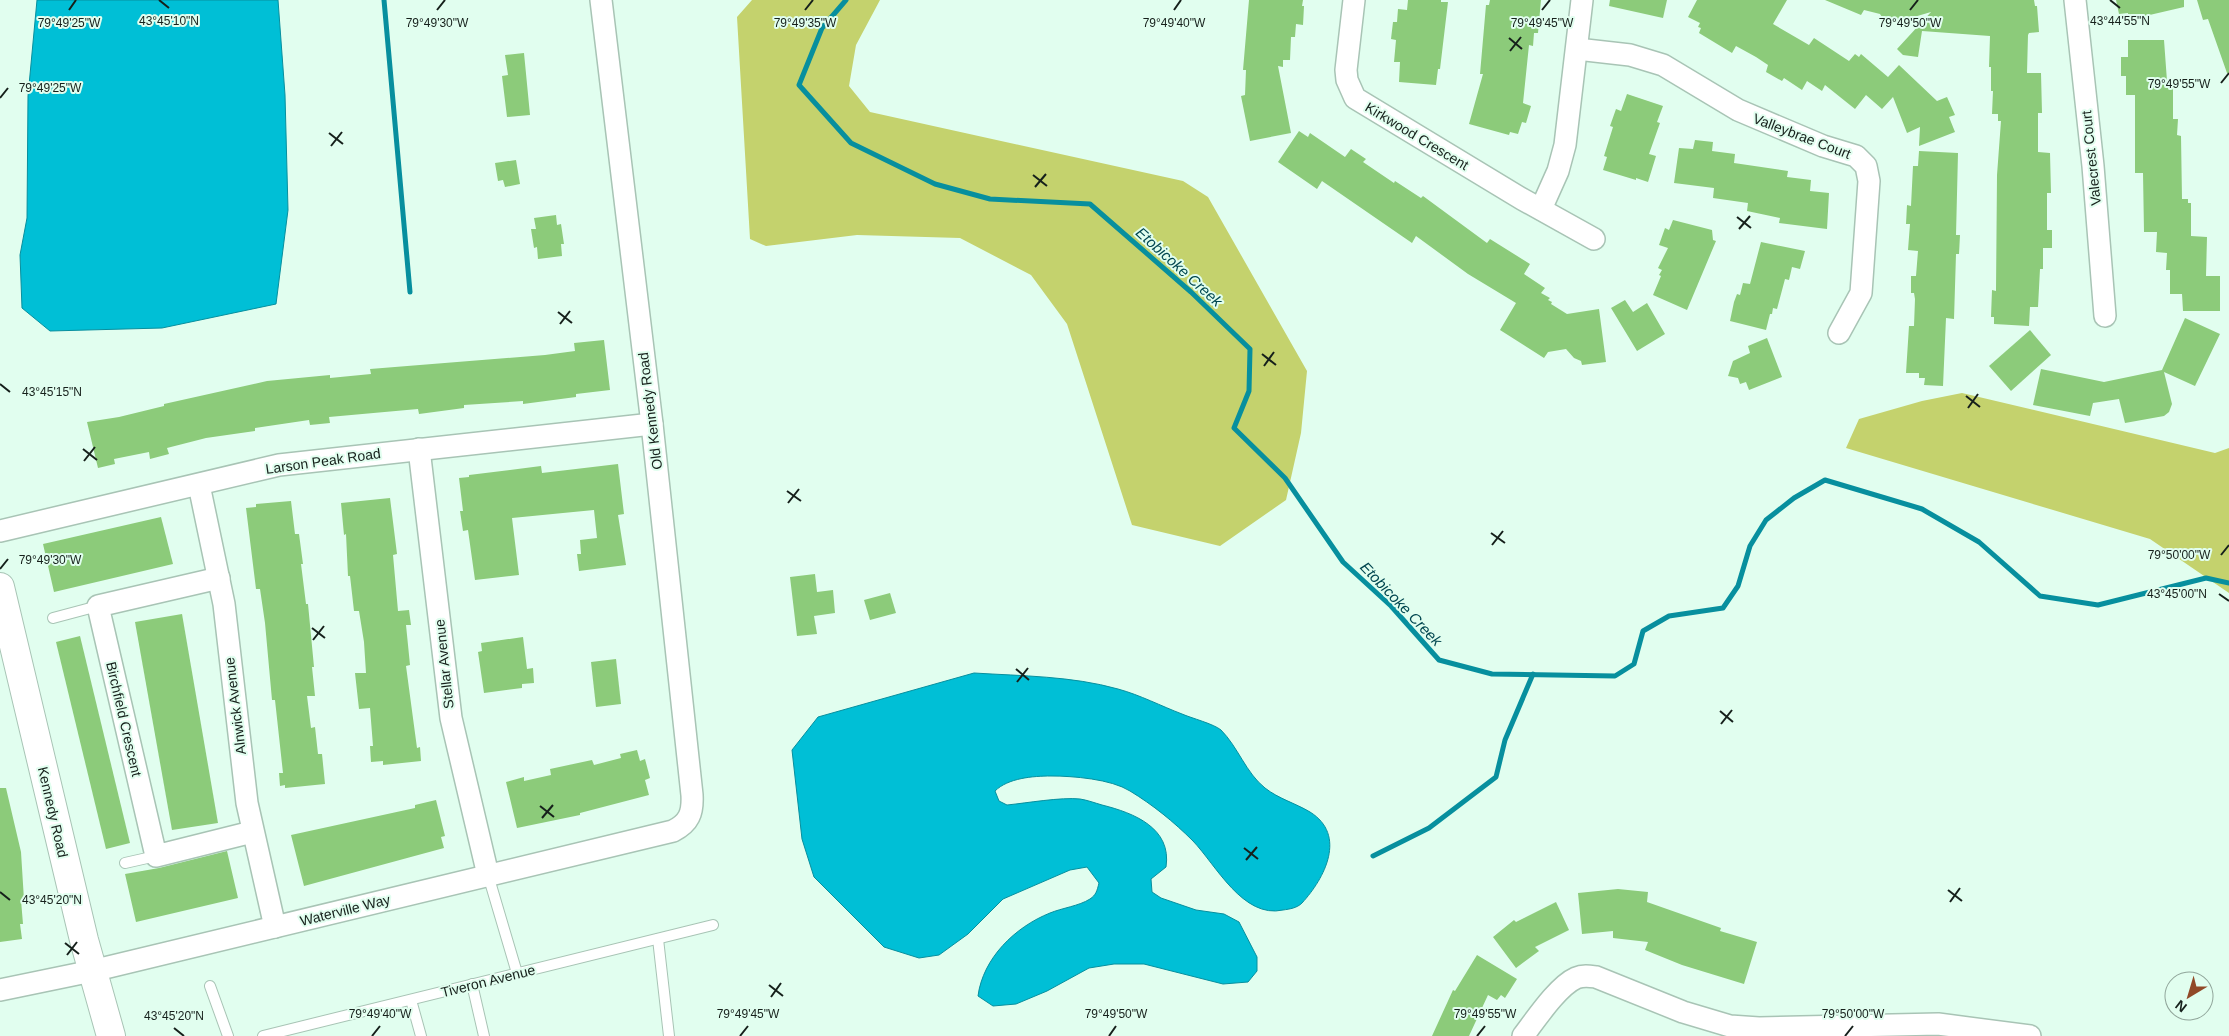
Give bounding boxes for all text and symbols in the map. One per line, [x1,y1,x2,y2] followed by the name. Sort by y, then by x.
[139,14,199,28] text: 43°45'10"N
[2090,14,2150,28] text: 43°44'55"N
[38,16,101,30] text: 79°49'25"W
[406,16,469,30] text: 79°49'30"W
[774,16,837,30] text: 79°49'35"W
[1143,16,1206,30] text: 79°49'40"W
[1511,16,1574,30] text: 79°49'45"W
[1879,16,1942,30] text: 79°49'50"W
[2148,77,2211,91] text: 79°49'55"W
[19,81,82,95] text: 79°49'25"W
[1363,99,1472,173] street label: Kirkwood Crescent
[1751,110,1853,162] street label: Valleybrae Court
[2078,110,2104,206] street label: Valecrest Court
[1133,223,1227,311] water label: Etobicoke Creek
[635,351,665,471] street label: Old Kennedy Road
[22,385,82,399] text: 43°45'15"N
[264,445,382,477] street label: Larson Peak Road
[2148,548,2211,562] text: 79°50'00"W
[19,553,82,567] text: 79°49'30"W
[1357,558,1447,650] water label: Etobicoke Creek
[2147,587,2207,601] text: 43°45'00"N
[431,618,457,710] street label: Stellar Avenue
[221,656,249,756] street label: Alnwick Avenue
[103,660,145,778] street label: Birchfield Crescent
[35,765,71,859] street label: Kennedy Road
[298,891,392,929] street label: Waterville Way
[22,893,82,907] text: 43°45'20"N
[439,962,537,1000] street label: Tiveron Avenue
[2164,971,2214,1021] north arrow
[2172,997,2190,1016] text: N
[349,1007,412,1021] text: 79°49'40"W
[717,1007,780,1021] text: 79°49'45"W
[1085,1007,1148,1021] text: 79°49'50"W
[1454,1007,1517,1021] text: 79°49'55"W
[1822,1007,1885,1021] text: 79°50'00"W
[144,1009,204,1023] text: 43°45'20"N

